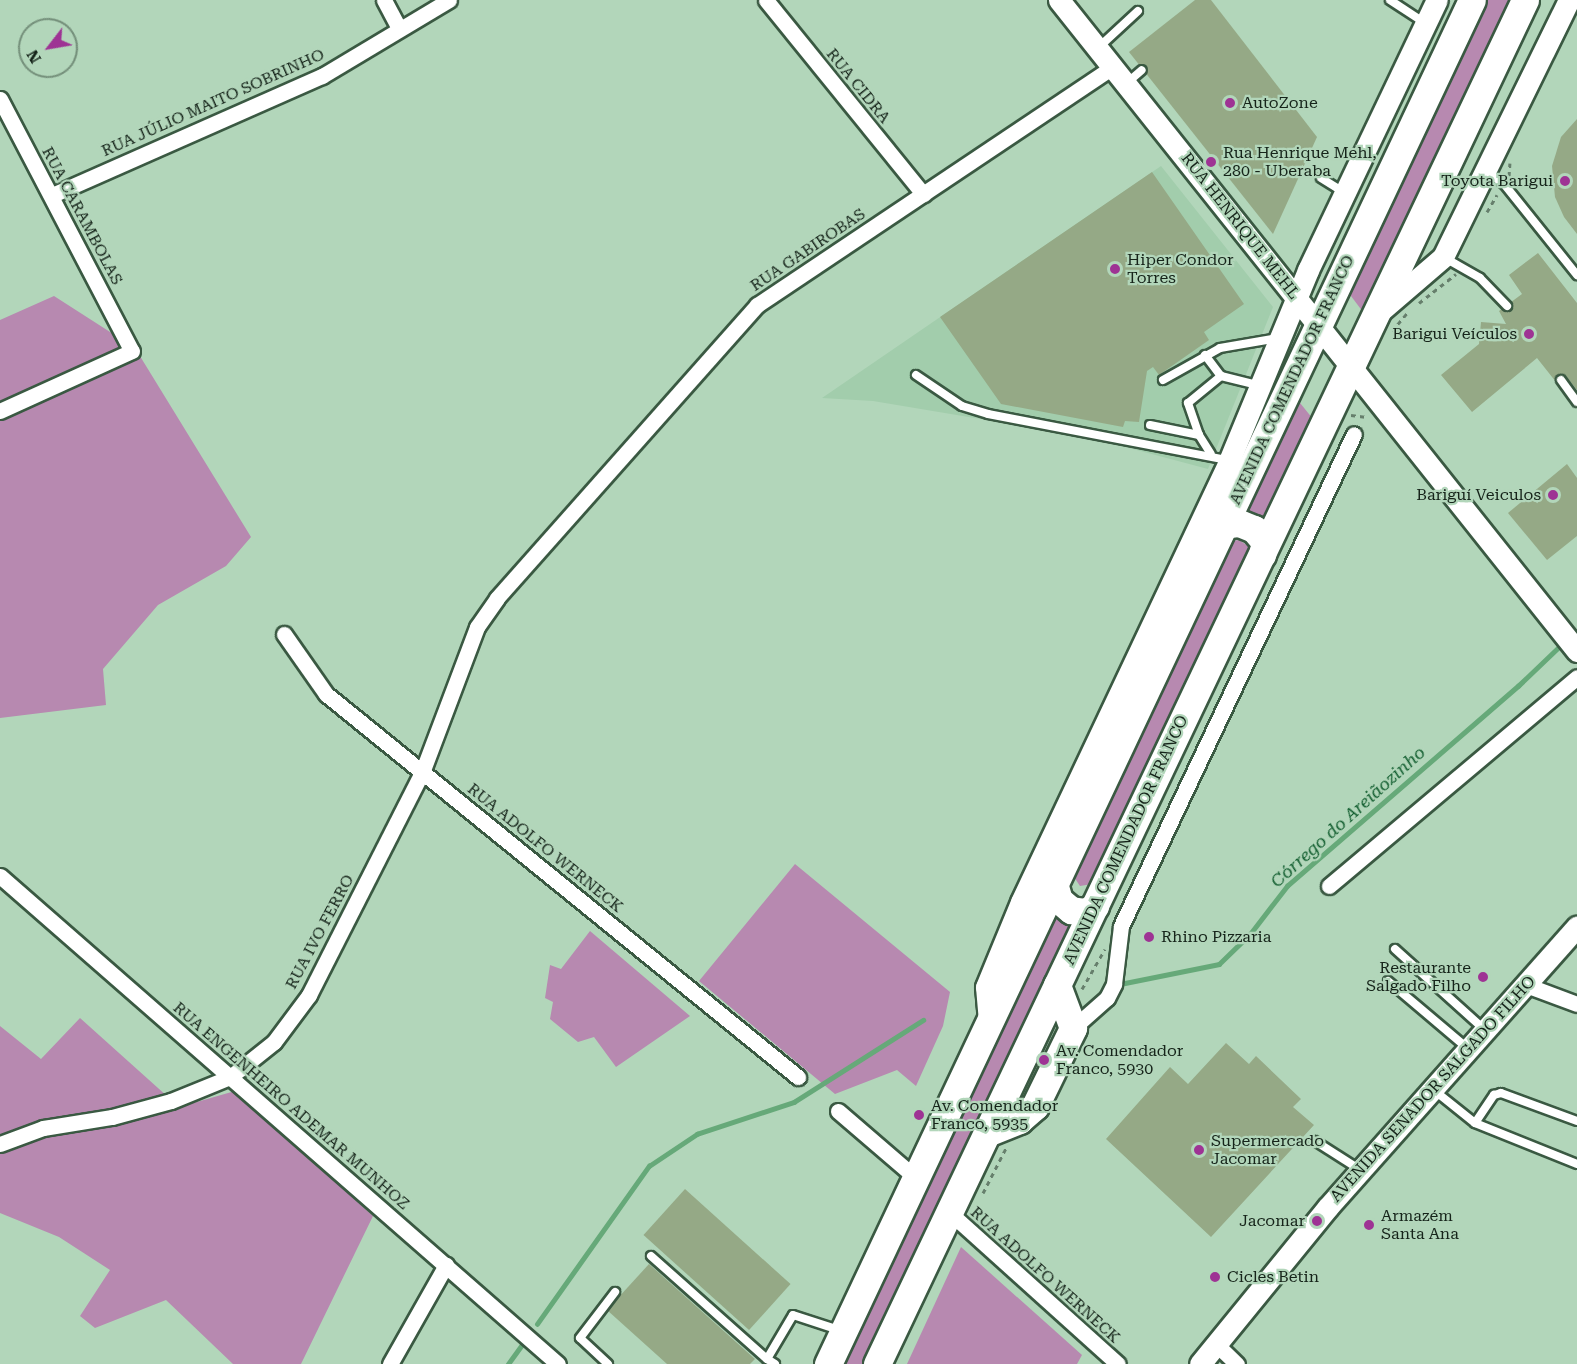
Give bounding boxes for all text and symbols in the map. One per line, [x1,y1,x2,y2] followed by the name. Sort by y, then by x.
[18,18,78,78] north arrow
[99,45,327,161] street label: RUA JÚLIO MAITO SOBRINHO
[822,45,894,127] street label: RUA CIDRA
[23,46,45,67] text: N
[1242,93,1318,113] place label: AutoZone
[1223,96,1237,110] marker: AutoZone
[1223,143,1377,181] place label: Rua Henrique Mehl, 280 - Uberaba
[37,144,127,288] street label: RUA CARAMBOLAS
[1177,149,1303,303] street label: RUA HENRIQUE MEHL
[1204,155,1218,169] marker: Rua Henrique Mehl, 280 - Uberaba
[1441,171,1553,191] place label: Toyota Barigui
[1558,174,1572,188] marker: Toyota Barigui
[747,204,869,296] street label: RUA GABIROBAS
[1127,250,1234,288] place label: Hiper Condor Torres
[1226,252,1358,508] street label: AVENIDA COMENDADOR FRANCO
[1108,262,1122,276] marker: Hiper Condor Torres
[1392,324,1517,344] place label: Barigui Veículos
[1522,327,1536,341] marker: Barigui Veículos
[1416,485,1541,505] place label: Bariguí Veiculos
[1546,488,1560,502] marker: Bariguí Veiculos
[1060,712,1192,968] street label: AVENIDA COMENDADOR FRANCO
[1266,742,1430,892] water label: Córrego do Areiãozinho
[463,779,627,917] street label: RUA ADOLFO WERNECK
[282,872,358,992] street label: RUA IVO FERRO
[1161,927,1271,947] place label: Rhino Pizzaria
[1142,930,1156,944] marker: Rhino Pizzaria
[1366,958,1471,996] place label: Restaurante Salgado Filho
[1476,970,1490,984] marker: Restaurante Salgado Filho
[1326,972,1540,1206] street label: AVENIDA SENADOR SALGADO FILHO
[169,998,413,1214] street label: RUA ENGENHEIRO ADEMAR MUNHOZ
[1056,1041,1183,1079] place label: Av. Comendador Franco, 5930
[1037,1053,1051,1067] marker: Av. Comendador Franco, 5930
[931,1096,1058,1134] place label: Av. Comendador Franco, 5935
[912,1108,926,1122] marker: Av. Comendador Franco, 5935
[1211,1131,1324,1169] place label: Supermercado Jacomar
[1192,1143,1206,1157] marker: Supermercado Jacomar
[966,1203,1124,1347] street label: RUA ADOLFO WERNECK
[1381,1206,1459,1244] place label: Armazém Santa Ana
[1239,1211,1305,1231] place label: Jacomar
[1310,1214,1324,1228] marker: Jacomar
[1362,1218,1376,1232] marker: Armazém Santa Ana
[1227,1267,1319,1287] place label: Cicles Betin
[1208,1270,1222,1284] marker: Cicles Betin

